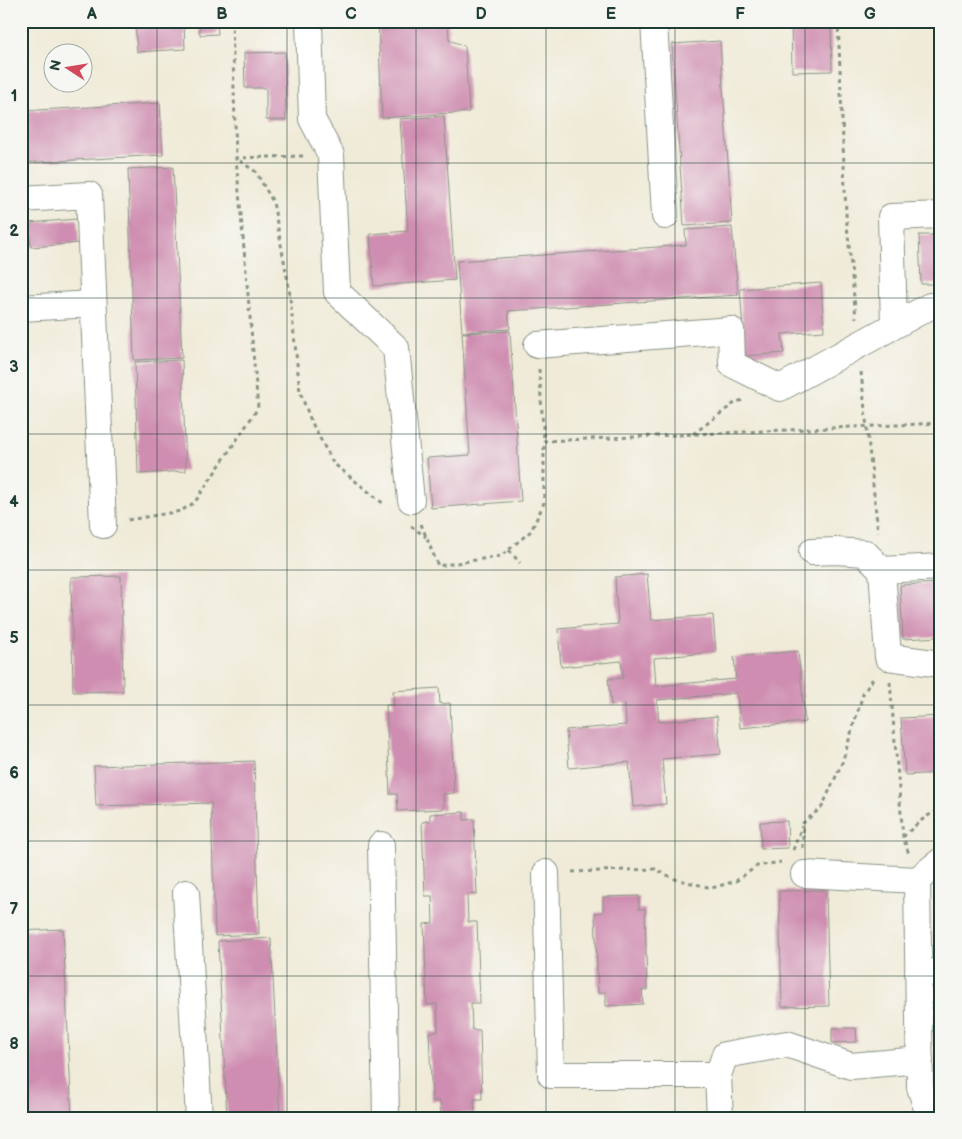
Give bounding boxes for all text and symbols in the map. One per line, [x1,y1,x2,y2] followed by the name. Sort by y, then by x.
[86,5,97,24] text: A
[216,5,228,24] text: B
[345,5,357,24] text: C
[475,5,487,24] text: D
[606,5,616,24] text: E
[735,5,745,24] text: F
[864,5,876,24] text: G
[42,42,92,92] north arrow
[46,58,65,72] text: N
[11,87,17,106] text: 1
[9,222,19,241] text: 2
[9,358,19,377] text: 3
[9,493,19,512] text: 4
[9,629,19,648] text: 5
[9,764,19,783] text: 6
[10,900,19,919] text: 7
[9,1035,19,1054] text: 8

